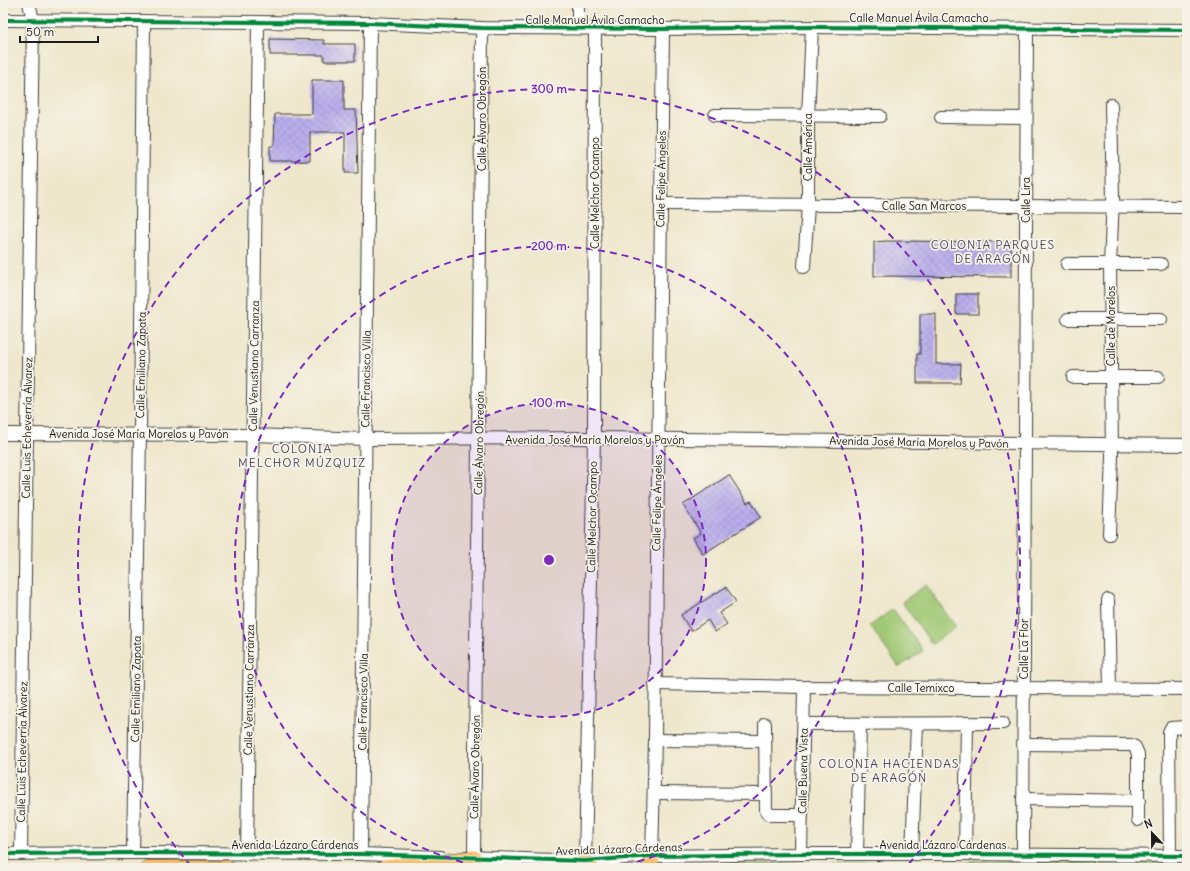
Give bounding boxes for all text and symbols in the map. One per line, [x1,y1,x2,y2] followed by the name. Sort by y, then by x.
[849,10,989,25] street label: Calle Manuel Ávila Camacho
[525,12,665,27] street label: Calle Manuel Ávila Camacho
[20,18,98,44] scale bar
[26,24,55,39] text: 50 m
[474,67,489,171] street label: Calle Álvaro Obregón
[531,81,567,96] text: 300 m
[801,113,815,181] street label: Calle América
[652,130,669,228] street label: Calle Felipe Ángeles
[588,137,602,249] street label: Calle Melchor Ocampo
[1019,177,1033,223] street label: Calle Lira
[882,199,966,213] street label: Calle San Marcos
[931,237,1055,266] district label: COLONIA PARQUES DE ARAGÓN
[531,238,567,253] text: 200 m
[1104,286,1118,366] street label: Calle de Morelos
[246,300,262,432] street label: Calle Venustiano Carranza
[133,312,149,418] street label: Calle Emiliano Zapata
[358,330,374,428] street label: Calle Francisco Villa
[18,357,35,499] street label: Calle Luis Echeverría Álvarez
[470,391,487,495] street label: Calle Álvaro Obregón
[532,395,566,410] text: 100 m
[49,427,229,441] street label: Avenida José María Morelos y Pavón
[505,433,685,447] street label: Avenida José María Morelos y Pavón
[829,433,1009,451] street label: Avenida José María Morelos y Pavón
[238,441,366,470] district label: COLONIA MELCHOR MÚZQUIZ
[648,454,665,552] street label: Calle Felipe Ángeles
[584,461,600,573] street label: Calle Melchor Ocampo
[542,553,556,567] centre of rings
[1017,618,1031,680] street label: Calle La Flor
[241,624,257,756] street label: Calle Venustiano Carranza
[128,636,144,742] street label: Calle Emiliano Zapata
[355,653,371,751] street label: Calle Francisco Villa
[13,681,30,823] street label: Calle Luis Echeverría Álvarez
[888,681,954,695] street label: Calle Temixco
[466,715,483,819] street label: Calle Álvaro Obregón
[795,728,811,814] street label: Calle Buena Vista
[818,756,960,785] district label: COLONIA HACIENDAS DE ARAGÓN
[1132,813,1172,853] north arrow
[1142,816,1154,832] text: N
[231,838,359,852] street label: Avenida Lázaro Cárdenas
[879,838,1007,852] street label: Avenida Lázaro Cárdenas
[555,840,683,858] street label: Avenida Lázaro Cárdenas

